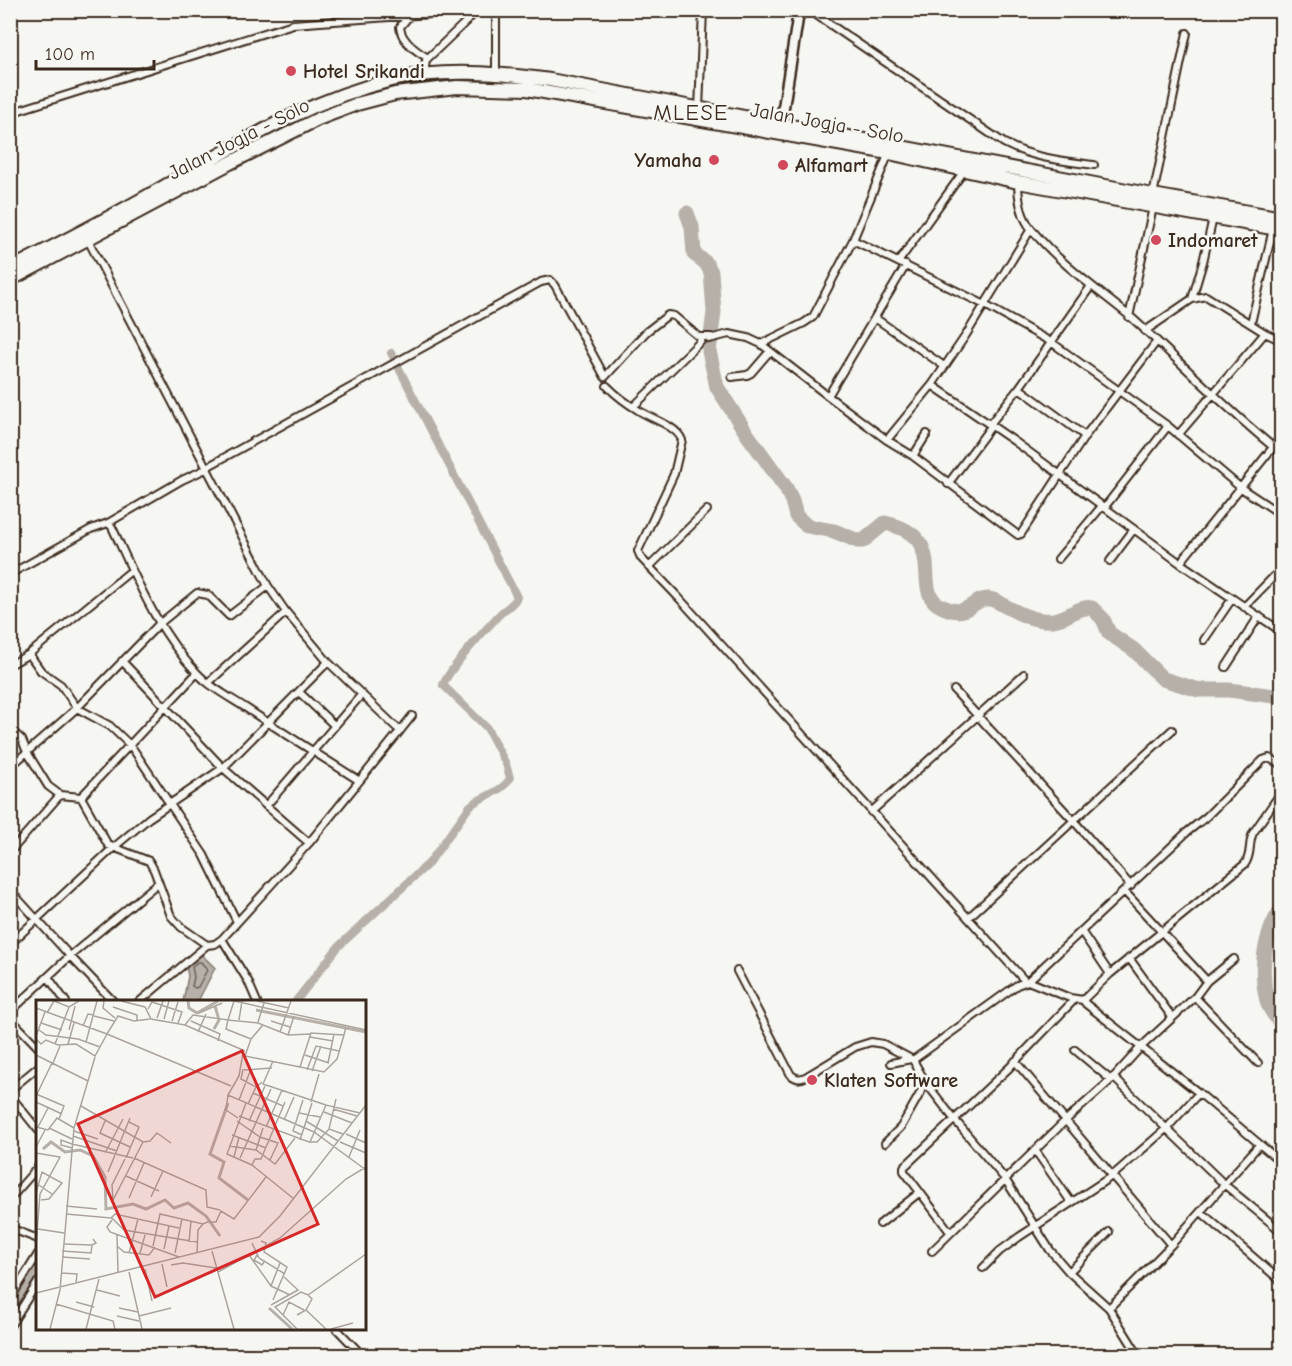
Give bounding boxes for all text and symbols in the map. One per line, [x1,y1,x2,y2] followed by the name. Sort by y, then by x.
[36,33,154,71] scale bar
[45,44,95,65] text: 100 m
[303,60,425,83] place label: Hotel Srikandi
[284,64,298,78] marker: Hotel Srikandi
[165,94,313,184] street label: Jalan Jogja - Solo
[749,98,905,148] street label: Jalan Jogja - Solo
[653,100,729,126] district label: MLESE
[635,149,702,172] place label: Yamaha
[707,153,721,167] marker: Yamaha
[795,154,868,177] place label: Alfamart
[776,158,790,172] marker: Alfamart
[1168,229,1258,252] place label: Indomaret
[1149,233,1163,247] marker: Indomaret
[36,1000,366,1330] inset map
[824,1069,958,1092] place label: Klaten Software
[805,1073,819,1087] marker: Klaten Software

